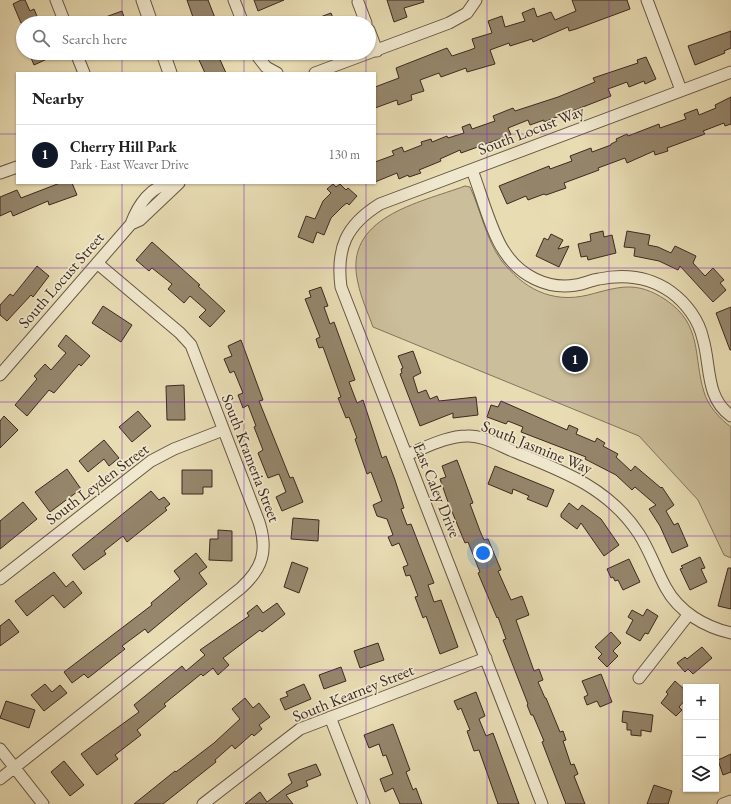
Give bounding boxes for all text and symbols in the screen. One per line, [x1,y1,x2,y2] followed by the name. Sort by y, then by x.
[16,16,376,60] search box
[30,27,52,49] icon: search
[62,29,127,48] text: Search here
[32,87,84,109] text: Nearby
[475,100,588,160] street label: South Locust Way
[70,137,177,156] text: Cherry Hill Park
[42,146,48,163] text: 1
[329,146,360,163] text: 130 m
[70,156,189,173] text: Park · East Weaver Drive
[13,227,109,333] street label: South Locust Street
[562,344,588,374] pin: 1
[217,391,285,525] street label: South Krameria Street
[478,415,596,479] street label: South Jasmine Way
[41,438,153,530] street label: South Leyden Street
[408,439,466,541] street label: East Caley Drive
[473,543,493,563] your location
[289,659,417,727] street label: South Kearney Street
[683,684,719,792] map controls
[683,684,719,720] button: +
[683,720,719,756] button: −
[683,756,719,792] button: layers

